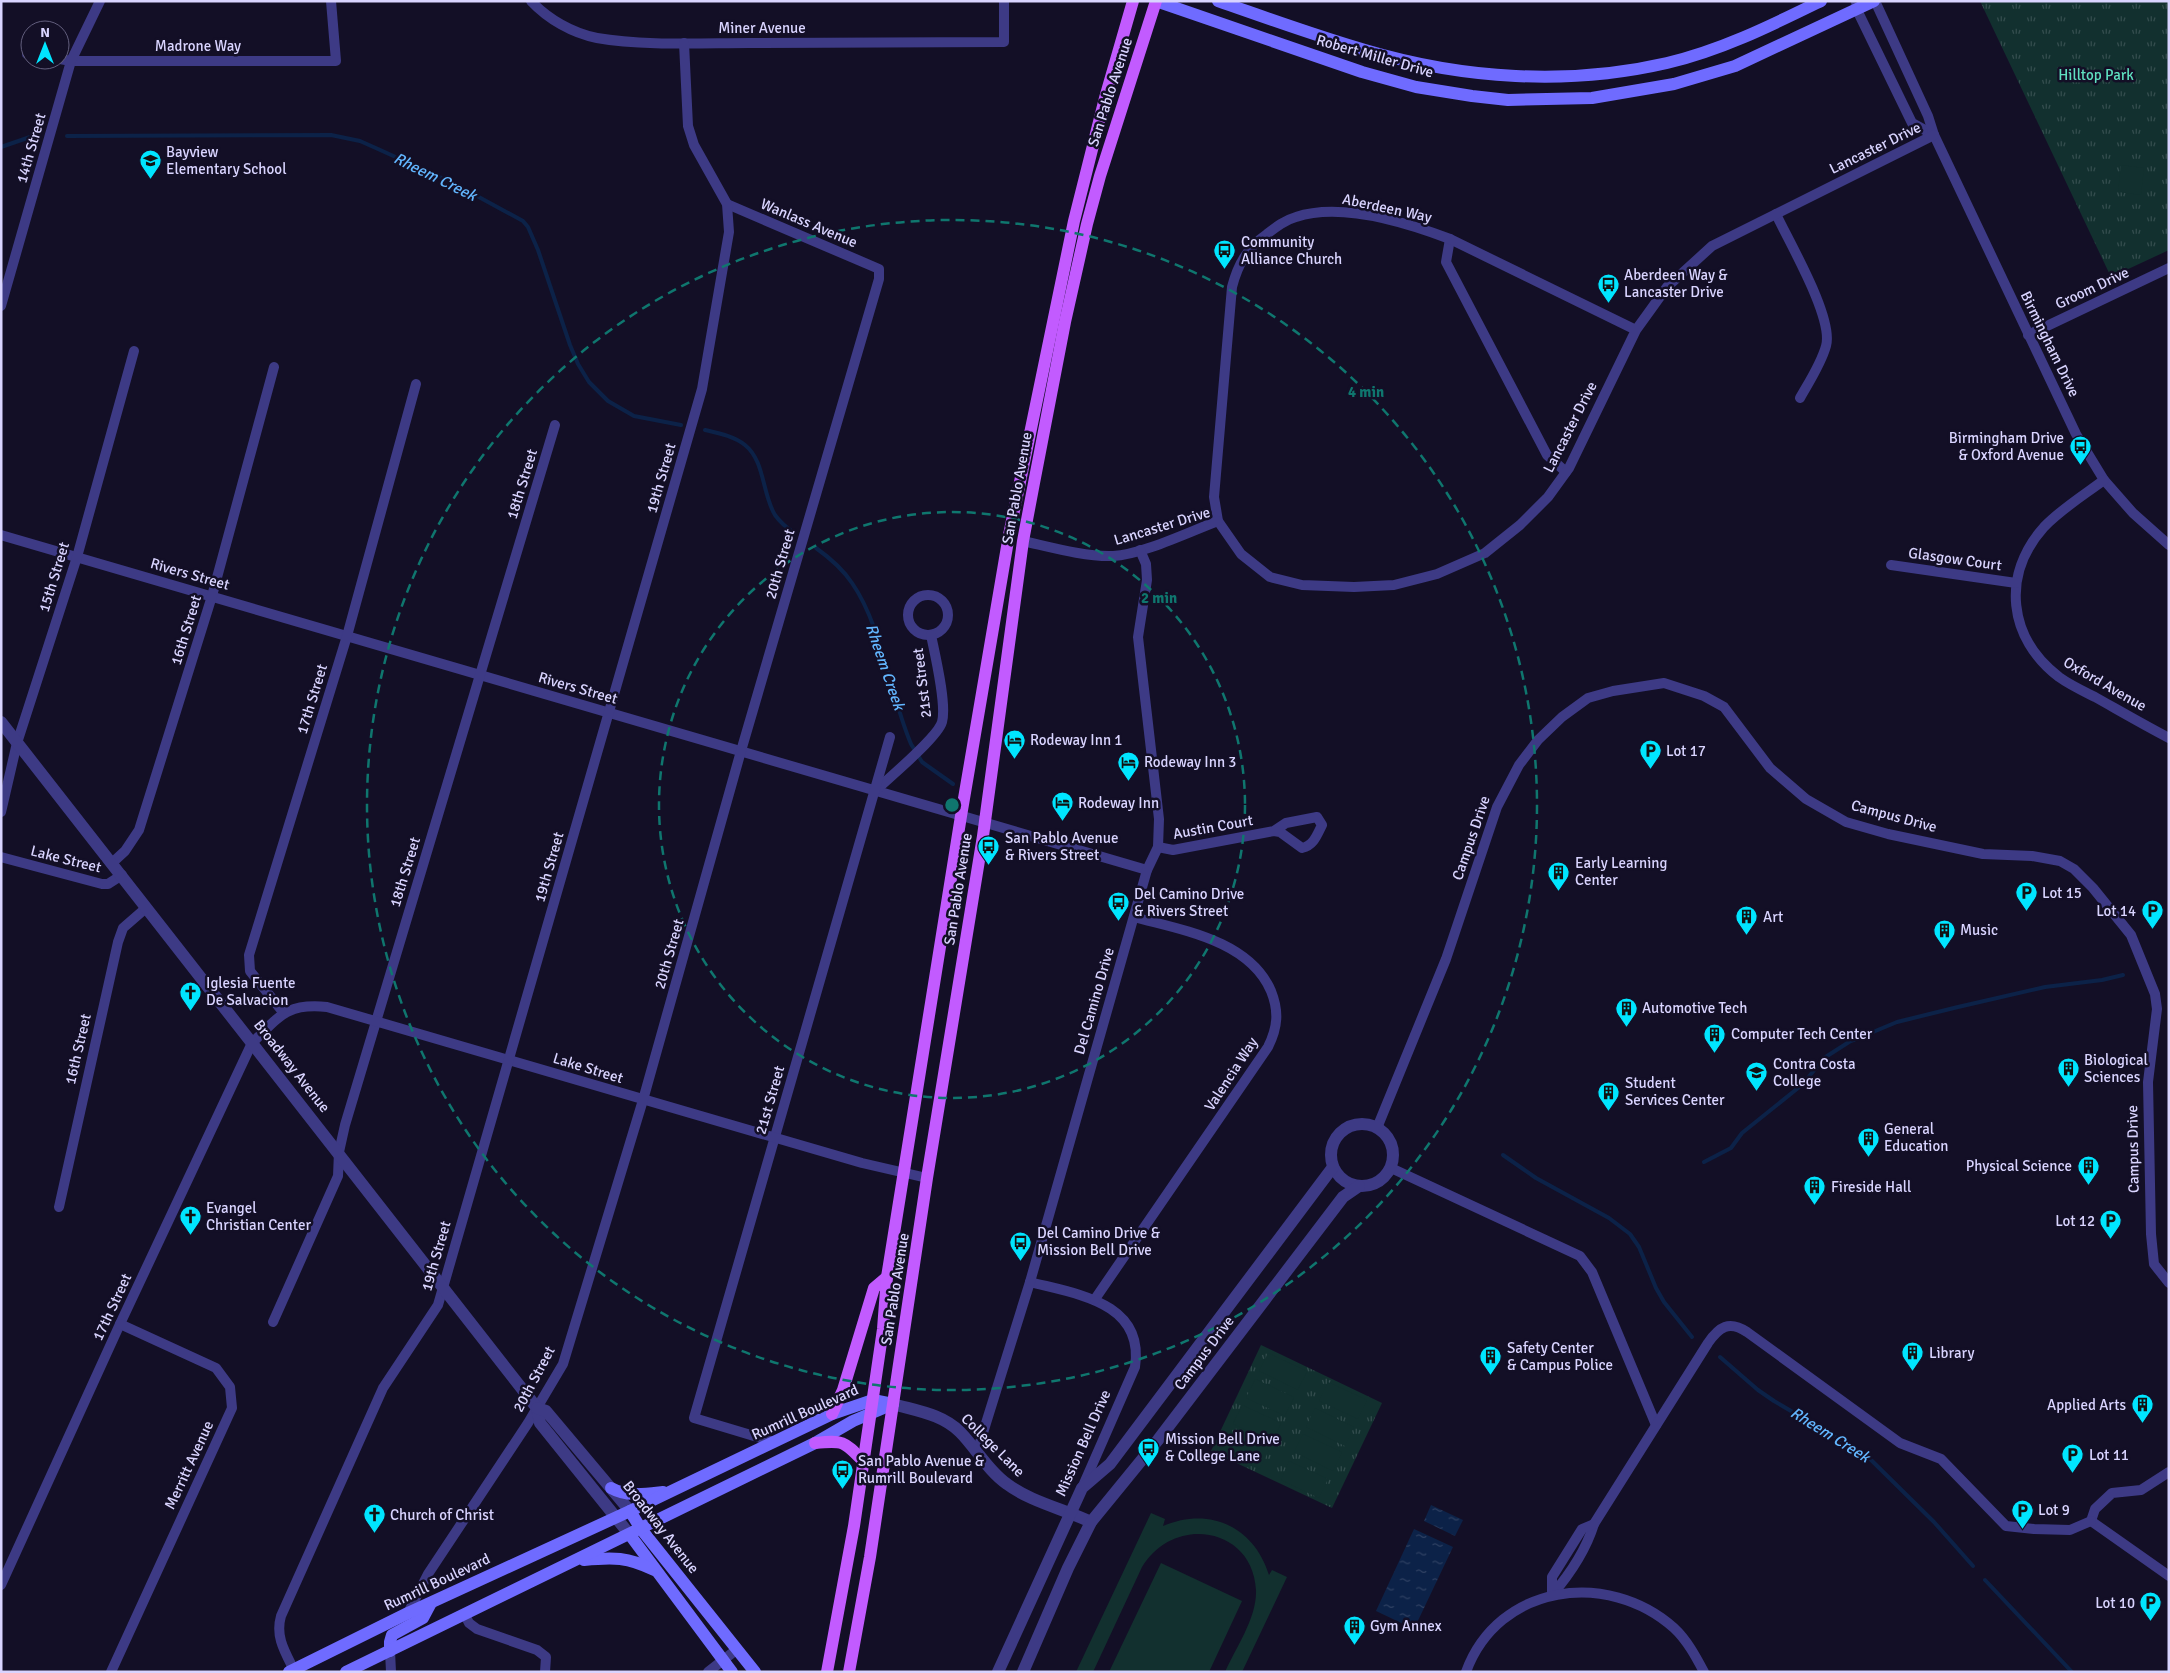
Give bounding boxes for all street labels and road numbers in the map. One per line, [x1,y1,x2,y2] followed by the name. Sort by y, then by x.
[718,19,806,37] street label: Miner Avenue
[1314,31,1436,81] street label: Robert Miller Drive
[1084,35,1136,149] street label: San Pablo Avenue
[155,37,241,55] street label: Madrone Way
[12,111,50,185] street label: 14th Street
[1826,118,1924,178] street label: Lancaster Drive
[1341,190,1433,226] street label: Aberdeen Way
[758,195,860,251] street label: Wanlass Avenue
[2052,263,2132,313] street label: Groom Drive
[2017,288,2083,400] street label: Birmingham Drive
[1539,378,1601,476] street label: Lancaster Drive
[998,431,1036,545] street label: San Pablo Avenue
[642,441,680,515] street label: 19th Street
[503,447,541,521] street label: 18th Street
[1112,503,1212,549] street label: Lancaster Drive
[761,527,799,601] street label: 20th Street
[35,540,73,614] street label: 15th Street
[1907,544,2003,574] street label: Glasgow Court
[148,554,232,594] street label: Rivers Street
[167,593,205,667] street label: 16th Street
[909,647,935,719] street label: 21st Street
[2060,653,2150,715] street label: Oxford Avenue
[293,662,331,736] street label: 17th Street
[536,668,620,708] street label: Rivers Street
[1448,793,1494,883] street label: Campus Drive
[1849,796,1939,836] street label: Campus Drive
[1172,811,1254,843] street label: Austin Court
[530,830,568,904] street label: 19th Street
[940,832,976,946] street label: San Pablo Avenue
[386,835,424,909] street label: 18th Street
[29,842,103,876] street label: Lake Street
[650,917,688,991] street label: 20th Street
[1070,945,1118,1057] street label: Del Camino Drive
[61,1012,95,1086] street label: 16th Street
[250,1016,334,1116] street label: Broadway Avenue
[1200,1034,1262,1114] street label: Valencia Way
[551,1049,625,1087] street label: Lake Street
[752,1064,788,1136] street label: 21st Street
[2123,1105,2143,1193] street label: Campus Drive
[417,1219,455,1293] street label: 19th Street
[877,1232,913,1346] street label: San Pablo Avenue
[89,1271,135,1343] street label: 17th Street
[1170,1312,1238,1394] street label: Campus Drive
[509,1343,559,1415] street label: 20th Street
[749,1380,861,1444] street label: Rumrill Boulevard
[1051,1387,1115,1499] street label: Mission Bell Drive
[957,1409,1029,1481] street label: College Lane
[161,1418,217,1512] street label: Merritt Avenue
[619,1477,703,1577] street label: Broadway Avenue
[381,1550,493,1614] street label: Rumrill Boulevard

